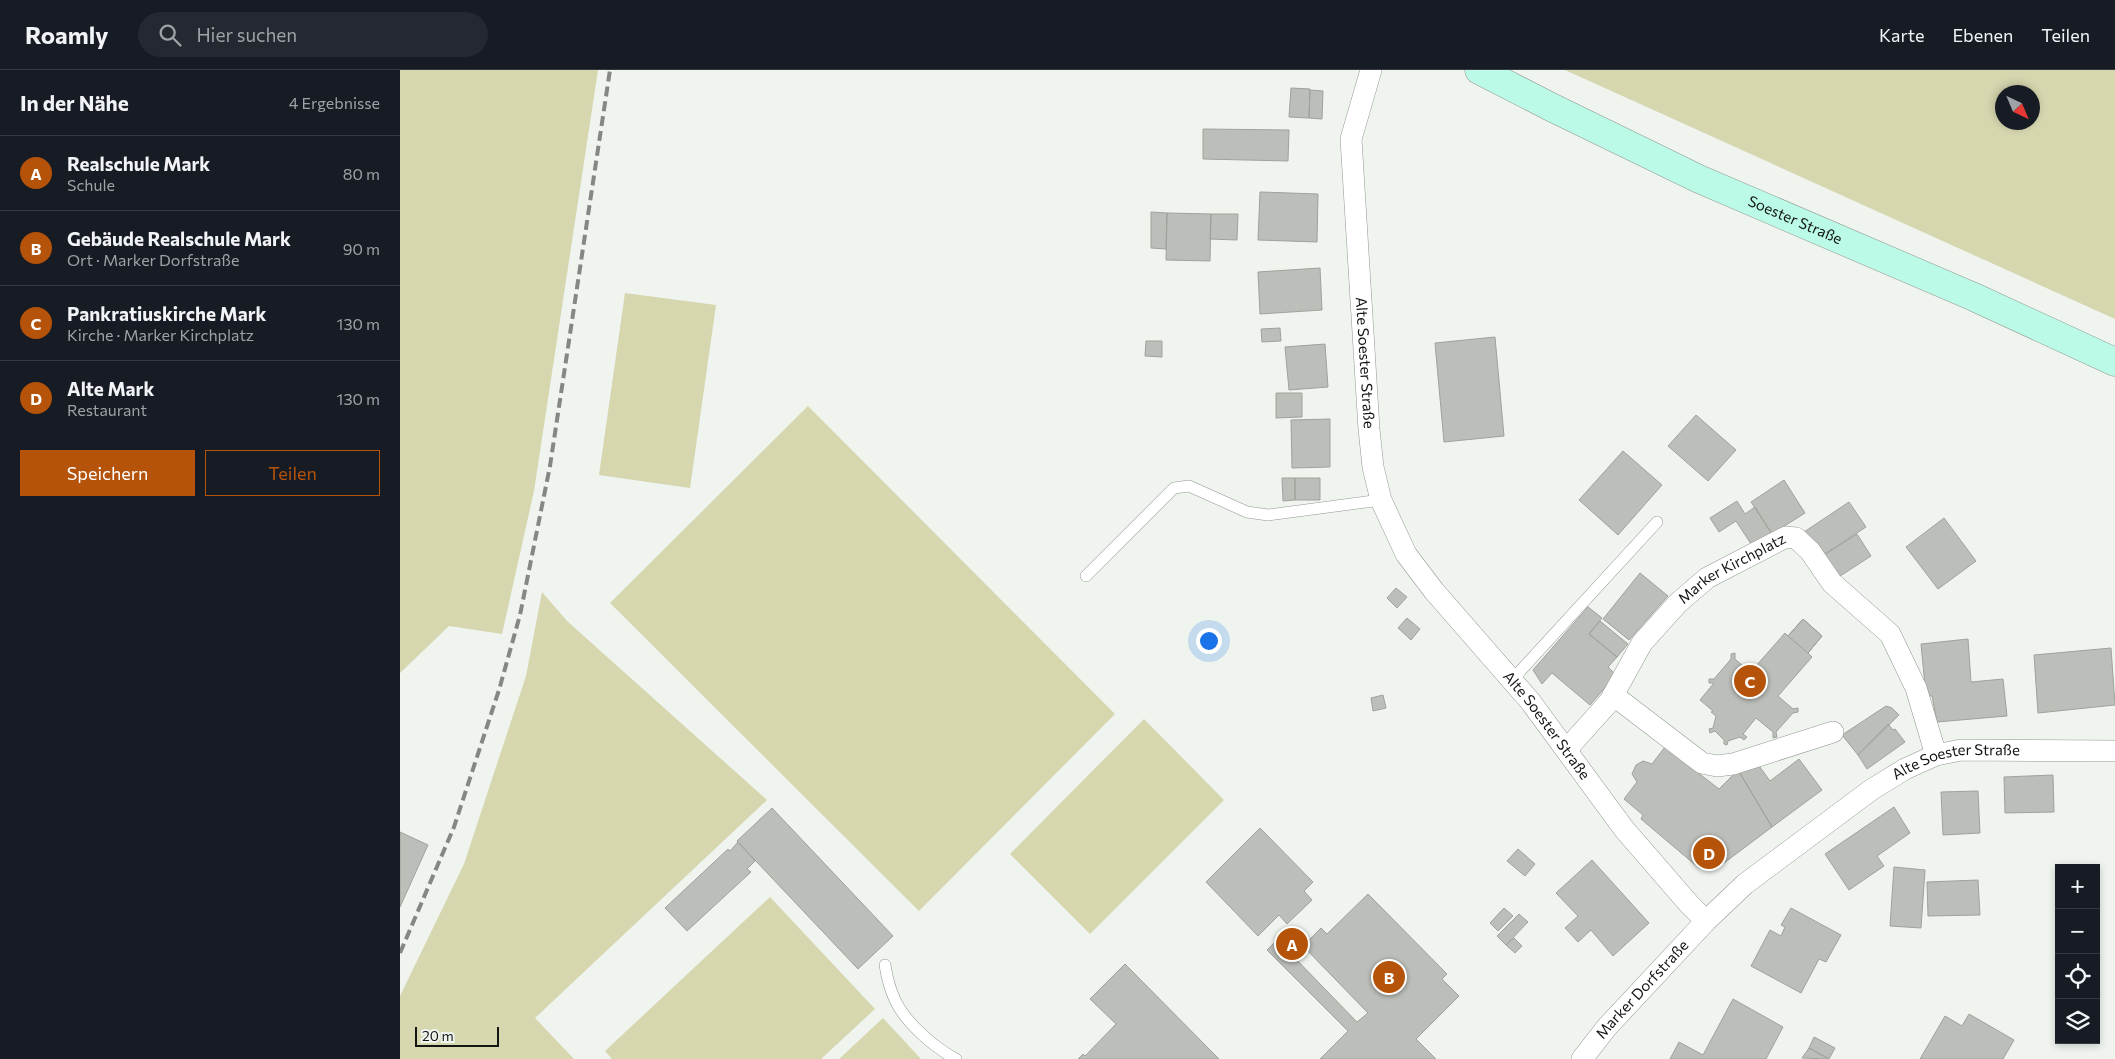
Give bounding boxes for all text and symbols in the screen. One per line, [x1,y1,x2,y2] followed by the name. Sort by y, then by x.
[138,12,488,57] search box
[25,20,108,49] text: Roamly
[156,21,184,49] icon: search
[196,23,297,46] text: Hier suchen
[1879,24,1924,46] text: Karte
[1952,24,2013,46] text: Ebenen
[2041,24,2090,46] text: Teilen
[1995,85,2040,130] north arrow
[20,90,129,115] text: In der Nähe
[289,93,380,112] text: 4 Ergebnisse
[67,152,210,175] text: Realschule Mark
[30,164,42,183] text: A
[343,164,380,183] text: 80 m
[67,175,115,194] text: Schule
[1745,191,1845,247] street label: Soester Straße
[67,227,291,250] text: Gebäude Realschule Mark
[31,239,41,258] text: B
[343,239,380,258] text: 90 m
[67,250,239,269] text: Ort · Marker Dorfstraße
[1353,296,1379,429] street label: Alte Soester Straße
[67,302,266,325] text: Pankratiuskirche Mark
[31,314,41,333] text: C
[337,314,380,333] text: 130 m
[67,325,254,344] text: Kirche · Marker Kirchplatz
[67,377,154,400] text: Alte Mark
[30,389,42,408] text: D
[337,389,380,408] text: 130 m
[67,400,147,419] text: Restaurant
[20,450,195,496] button: Speichern
[205,450,380,496] button: Teilen
[1674,529,1788,607] street label: Marker Kirchplatz
[1196,628,1222,654] your location
[1734,662,1766,700] pin: C
[1500,667,1595,783] street label: Alte Soester Straße
[1888,740,2020,783] street label: Alte Soester Straße
[1693,834,1725,872] pin: D
[2055,864,2100,1044] map controls
[2055,864,2100,909] button: +
[2055,909,2100,954] button: −
[1276,925,1308,963] pin: A
[1591,936,1692,1042] street label: Marker Dorfstraße
[2055,954,2100,999] button: locate
[1373,958,1405,996] pin: B
[2055,999,2100,1044] button: layers
[415,1024,499,1047] scale bar
[422,1027,454,1044] text: 20 m

